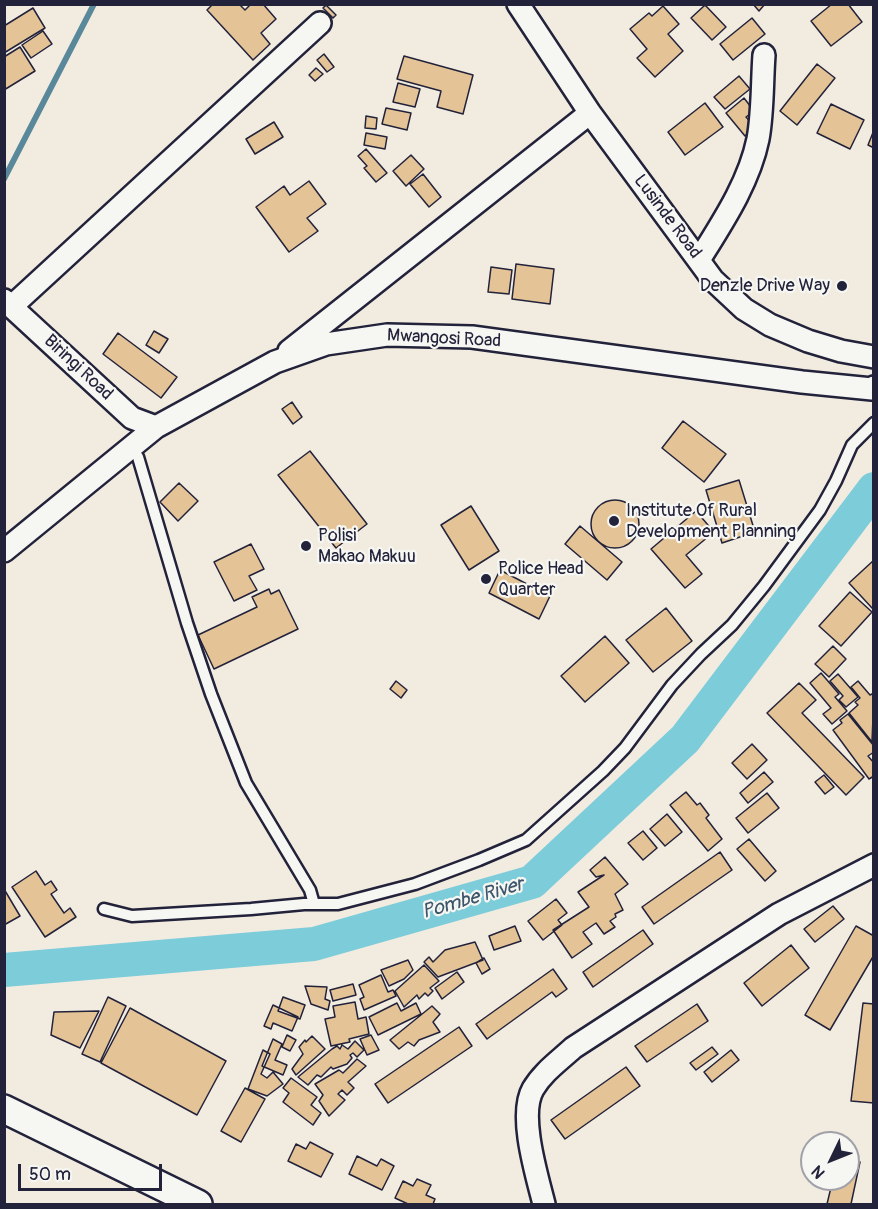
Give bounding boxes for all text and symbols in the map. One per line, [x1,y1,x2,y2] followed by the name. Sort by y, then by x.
[628,171,706,263] street label: Lusinde Road
[700,275,830,297] place label: Denzle Drive Way
[835,279,849,293] marker: Denzle Drive Way
[386,325,502,353] street label: Mwangosi Road
[39,331,117,405] street label: Biringi Road
[626,500,796,542] place label: Institute Of Rural Development Planning
[607,514,621,528] marker: Institute Of Rural Development Planning
[318,525,416,568] place label: Polisi Makao Makuu
[299,539,313,553] marker: Polisi Makao Makuu
[498,558,584,600] place label: Police Head Quarter
[479,572,493,586] marker: Police Head Quarter
[419,873,527,925] water label: Pombe River
[800,1131,860,1191] north arrow
[21,1152,165,1190] scale bar
[807,1161,829,1183] text: N
[29,1163,71,1186] text: 50 m

